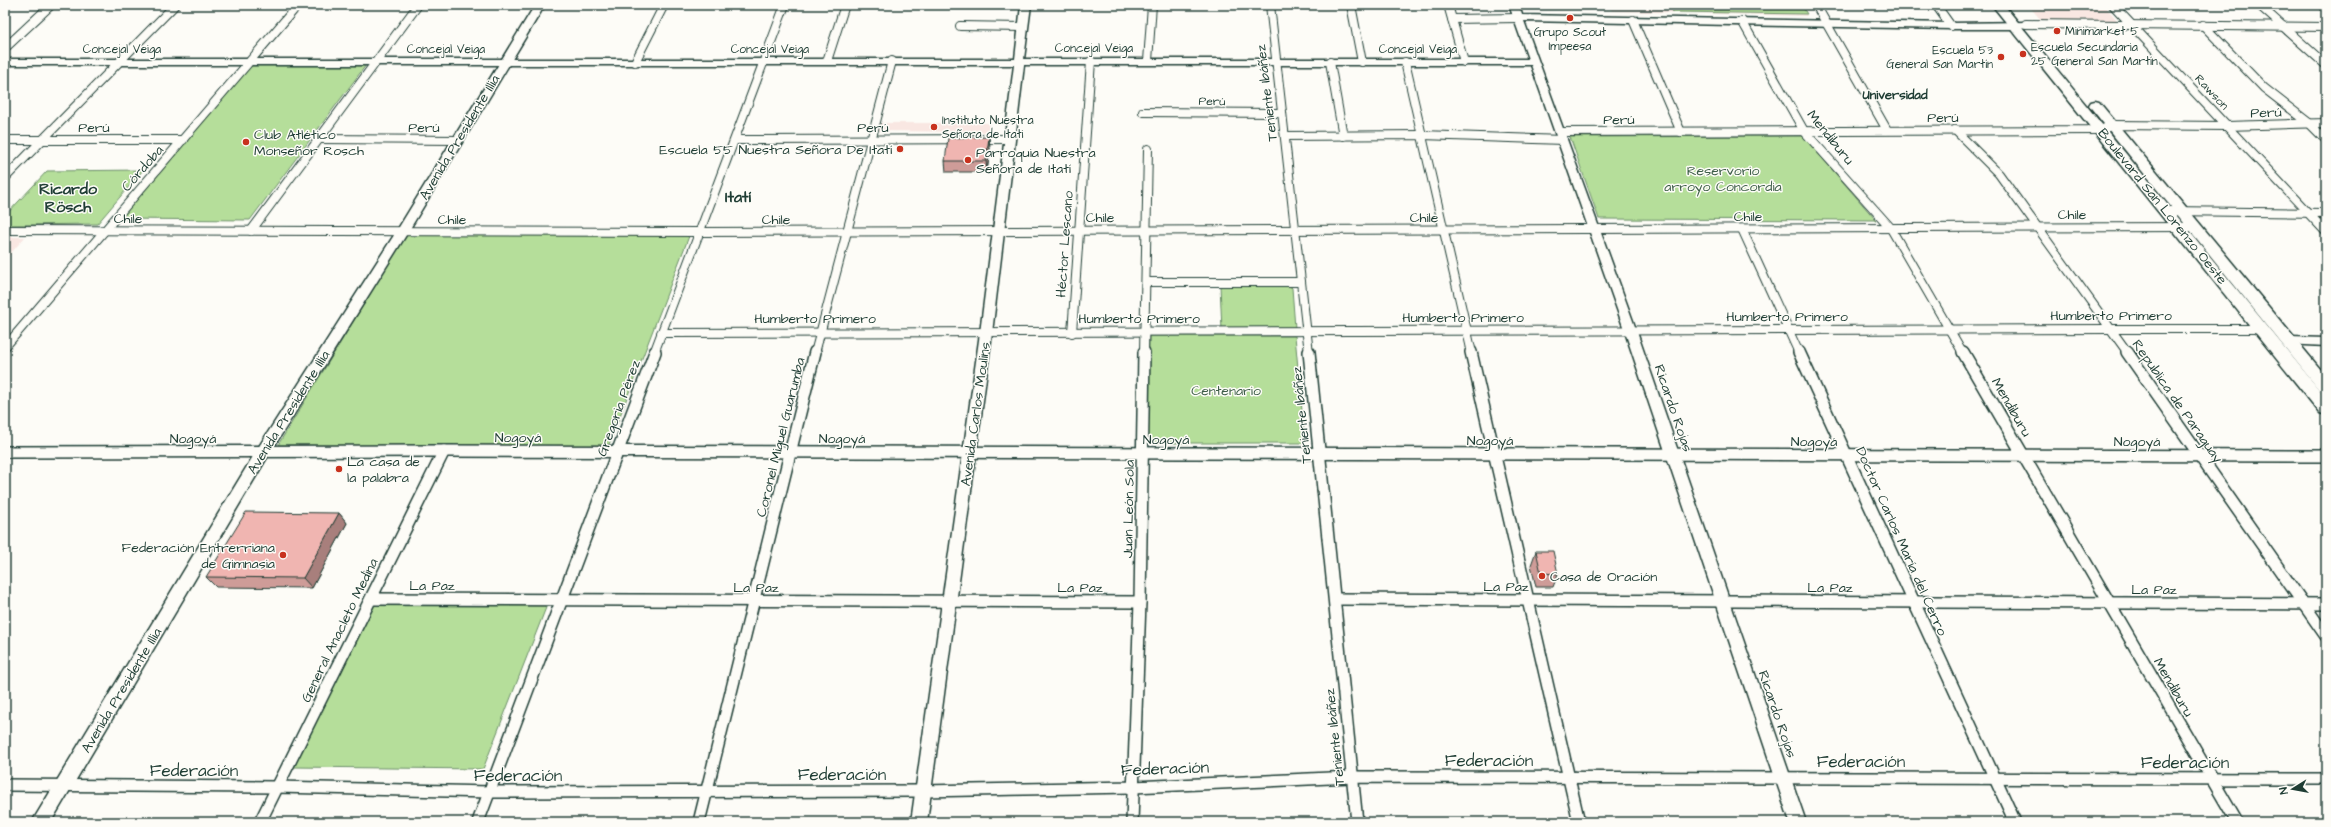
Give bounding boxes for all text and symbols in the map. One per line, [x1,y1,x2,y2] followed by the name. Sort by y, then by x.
[1565,13,1575,23] marker: Grupo Scout Impeesa
[2065,23,2139,40] place label: Minimarket 5
[1534,24,1606,55] place label: Grupo Scout Impeesa
[2052,26,2062,36] marker: Minimarket 5
[2031,39,2158,70] place label: Escuela Secundaria 25 General San Martín
[1055,40,1133,58] street label: Concejal Veiga
[83,41,161,59] street label: Concejal Veiga
[407,41,485,59] street label: Concejal Veiga
[731,41,809,59] street label: Concejal Veiga
[1379,41,1457,59] street label: Concejal Veiga
[1886,42,1993,73] place label: Escuela 53 General San Martín
[1251,43,1283,142] street label: Teniente Ibáñez
[2018,49,2028,59] marker: Escuela Secundaria 25 General San Martín
[1996,52,2006,62] marker: Escuela 53 General San Martín
[415,71,505,204] street label: Avenida Presidente Illia
[2191,71,2233,114] street label: Rawson
[1861,86,1928,104] district label: Universidad
[1198,93,1226,110] street label: Perú
[2250,102,2282,124] street label: Perú
[1802,106,1859,169] street label: Mendiburu
[1927,108,1959,128] street label: Perú
[1603,110,1635,130] street label: Perú
[942,112,1034,143] place label: Instituto Nuestra Señora de Itati
[78,118,110,138] street label: Perú
[408,118,440,138] street label: Perú
[857,118,889,138] street label: Perú
[929,122,939,132] marker: Instituto Nuestra Señora de Itati
[2093,124,2232,289] street label: Boulevard San Lorenzo Oeste
[254,125,364,161] place label: Club Atlético Monseñor Rosch
[241,137,251,147] marker: Club Atlético Monseñor Rosch
[659,140,893,160] place label: Escuela 55 Nuestra Señora De Itatí
[117,141,169,196] street label: Córdoba
[976,143,1096,179] place label: Parroquia Nuestra Señora de Itatí
[895,144,905,154] marker: Escuela 55 Nuestra Señora De Itatí
[963,155,973,165] marker: Parroquia Nuestra Señora de Itatí
[1664,161,1782,197] park label: Reservorio arroyo Concordia
[39,178,98,218] district label: Ricardo Rösch
[725,186,752,208] district label: Itatí
[1051,190,1079,298] street label: Héctor Lescano
[2058,205,2087,225] street label: Chile
[1734,207,1763,227] street label: Chile
[1086,208,1115,228] street label: Chile
[1410,208,1439,228] street label: Chile
[114,209,143,229] street label: Chile
[438,210,467,230] street label: Chile
[762,210,791,230] street label: Chile
[2050,306,2172,326] street label: Humberto Primero
[1726,307,1848,327] street label: Humberto Primero
[1402,308,1524,328] street label: Humberto Primero
[754,309,876,329] street label: Humberto Primero
[1078,309,1200,329] street label: Humberto Primero
[2127,336,2228,468] street label: Republica de Paraguay
[956,341,996,487] street label: Avenida Carlos Moulins
[243,347,335,478] street label: Avenida Presidente Illia
[751,355,810,519] street label: Coronel Miguel Guarumba
[592,357,646,459] street label: Gregoria Pérez
[1649,362,1697,455] street label: Ricardo Rojas
[1287,365,1317,464] street label: Teniente Ibáñez
[1986,374,2036,441] street label: Mendiburu
[1191,381,1261,401] park label: Centenario
[495,428,541,448] street label: Nogoyá
[170,429,216,449] street label: Nogoyá
[819,429,865,449] street label: Nogoyá
[1143,430,1189,450] street label: Nogoyá
[1467,431,1513,451] street label: Nogoyá
[1791,432,1837,452] street label: Nogoyá
[2114,432,2160,452] street label: Nogoyá
[1850,444,1952,639] street label: Doctor Carlos María del Cerro
[347,452,420,488] place label: La casa de la palabra
[1118,460,1140,558] street label: Juan León Sola
[334,464,344,474] marker: La casa de la palabra
[122,538,275,574] place label: Federación Entrerriana de Gimnasia
[278,550,288,560] marker: Federación Entrerriana de Gimnasia
[296,555,384,706] street label: General Anacleto Medina
[1550,567,1657,587] place label: Casa de Oración
[1537,571,1547,581] marker: Casa de Oración
[409,576,455,596] street label: La Paz
[1483,577,1529,597] street label: La Paz
[733,578,779,598] street label: La Paz
[1057,578,1103,598] street label: La Paz
[1807,578,1853,598] street label: La Paz
[2131,580,2177,600] street label: La Paz
[77,624,167,757] street label: Avenida Presidente Illia
[2148,654,2198,721] street label: Mendiburu
[1753,668,1801,761] street label: Ricardo Rojas
[1320,687,1350,786] street label: Teniente Ibáñez
[1445,749,1534,773] street label: Federación
[1817,750,1906,774] street label: Federación
[2141,751,2230,775] street label: Federación
[1120,755,1210,783] street label: Federación
[150,759,239,783] street label: Federación
[798,763,887,787] street label: Federación
[474,764,563,788] street label: Federación
[2273,769,2313,809] north arrow
[2276,786,2292,796] text: N

